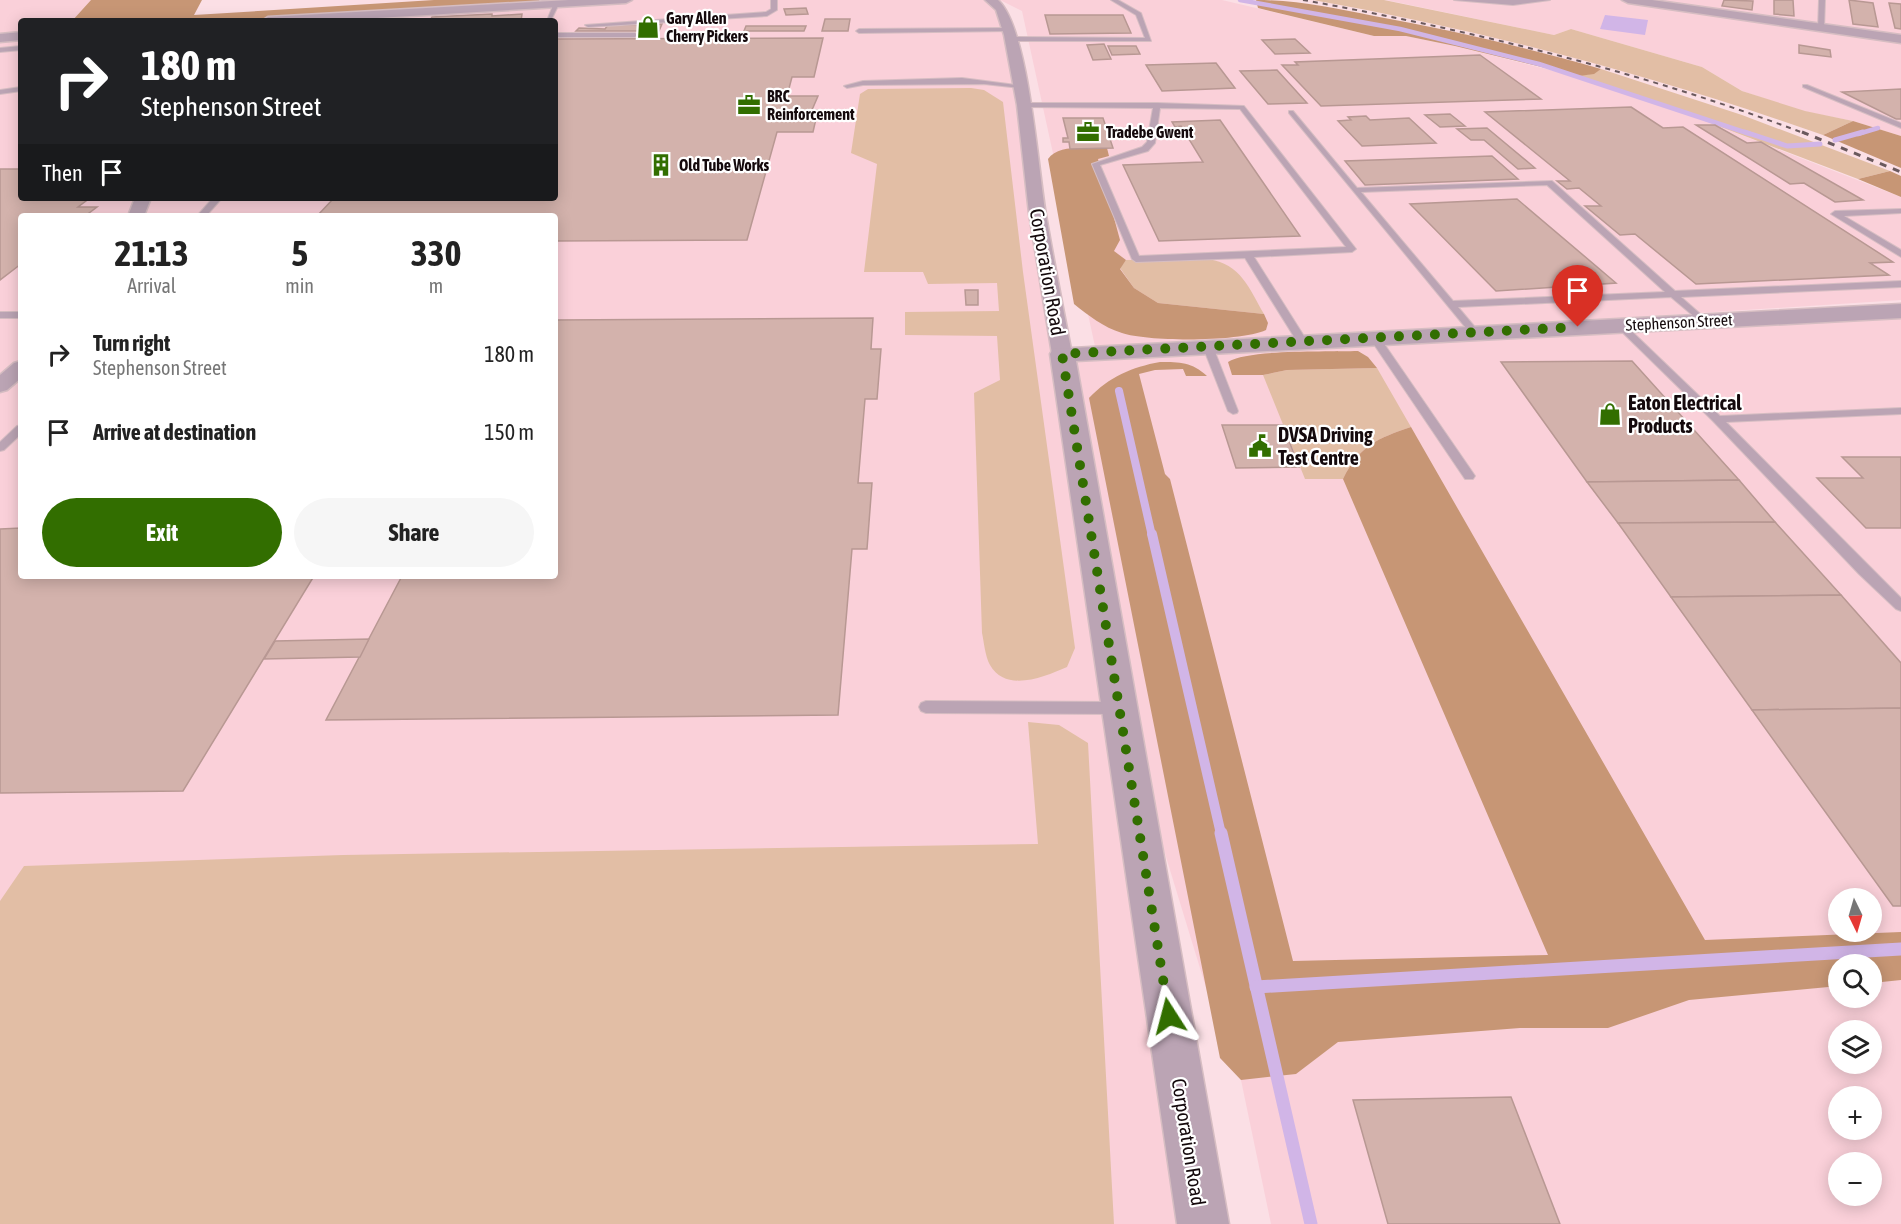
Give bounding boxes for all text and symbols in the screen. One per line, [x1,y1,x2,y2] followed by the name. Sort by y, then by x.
[666,9,748,45] place label: Gary Allen Cherry Pickers
[635,14,661,40] shop icon: Gary Allen Cherry Pickers
[141,41,236,89] text: 180 m
[42,42,120,120] icon: right
[767,87,855,123] place label: BRC Reinforcement
[141,91,322,122] text: Stephenson Street
[736,92,762,118] office icon: BRC Reinforcement
[1075,119,1101,145] office icon: Tradebe Gwent
[1106,123,1194,141] place label: Tradebe Gwent
[648,152,674,178] building icon: Old Tube Works
[95,156,128,189] icon: arrive
[679,156,770,174] place label: Old Tube Works
[42,160,83,186] text: Then
[1026,207,1070,337] street label: Corporation Road
[115,232,189,274] text: 21:13
[291,232,308,274] text: 5
[411,232,461,274] text: 330
[1552,265,1603,327] pin
[127,274,176,297] text: Arrival
[285,274,314,297] text: min
[429,274,443,297] text: m
[1561,274,1594,307] icon: arrive
[1625,310,1733,335] street label: Stephenson Street
[93,330,170,356] text: Turn right
[42,338,75,371] icon: right
[484,341,534,367] text: 180 m
[93,356,227,379] text: Stephenson Street
[1628,391,1742,437] place label: Eaton Electrical Products
[1597,401,1623,427] shop icon: Eaton Electrical Products
[42,416,75,449] icon: arrive
[93,419,256,445] text: Arrive at destination
[484,419,534,445] text: 150 m
[1278,423,1373,469] place label: DVSA Driving Test Centre
[1247,433,1273,459] public building icon: DVSA Driving Test Centre
[42,498,282,567] button: Exit
[294,498,534,567] button: Share
[1828,888,1882,942] north arrow
[1828,888,1882,1206] map controls
[1828,954,1882,1008] button: search
[1137,984,1201,1048] position arrow
[1828,1020,1882,1074] button: layers
[1168,1077,1210,1207] street label: Corporation Road
[1828,1086,1882,1140] button: +
[1828,1152,1882,1206] button: −

